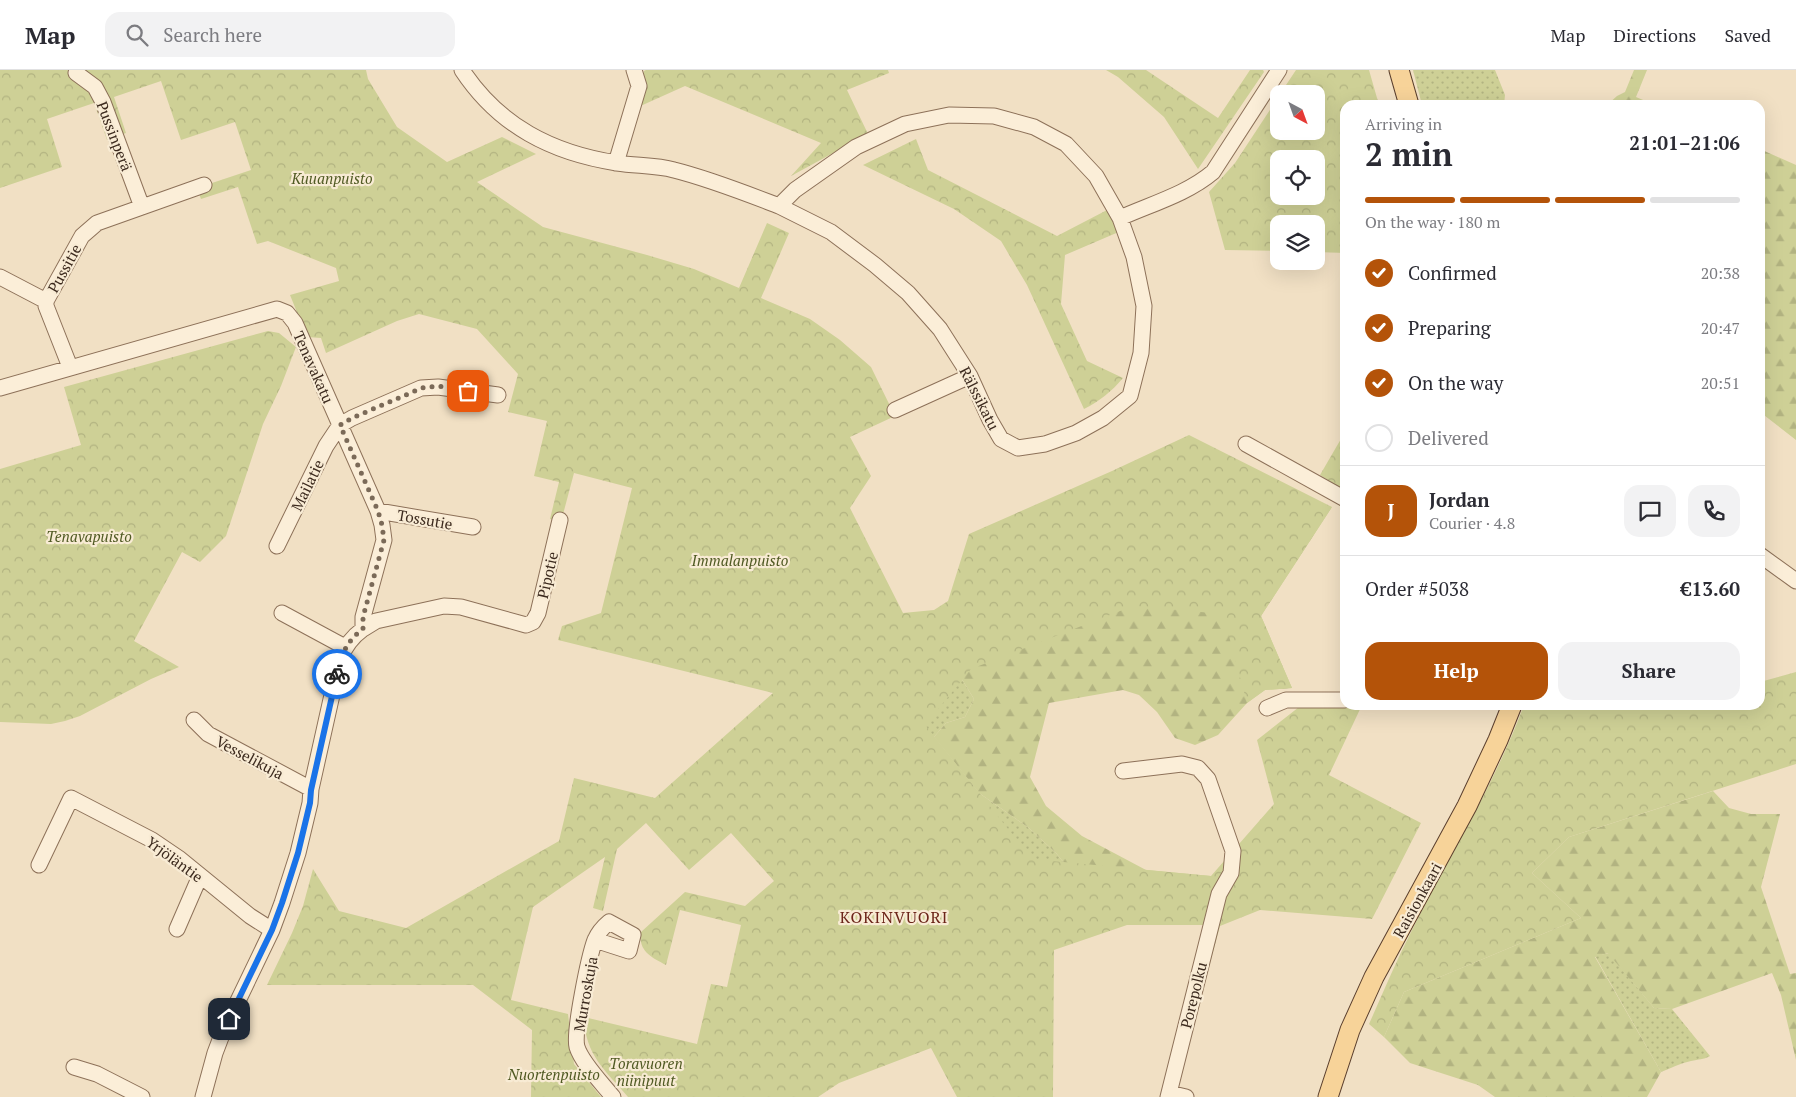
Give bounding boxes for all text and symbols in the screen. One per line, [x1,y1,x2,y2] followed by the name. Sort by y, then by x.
[105,12,455,57] search box
[25,19,75,51] text: Map
[123,21,151,49] icon: search
[163,22,262,47] text: Search here
[1550,23,1585,47] text: Map
[1613,23,1696,47] text: Directions
[1724,23,1771,47] text: Saved
[1270,85,1325,140] north arrow
[1270,85,1325,270] map controls
[93,98,138,174] street label: Pussinperä
[1365,113,1442,135] text: Arriving in
[1629,130,1740,155] text: 21:01–21:06
[1365,133,1453,175] text: 2 min
[1270,150,1325,205] button: locate
[290,168,373,188] park label: Kuuanpuisto
[1365,211,1500,233] text: On the way · 180 m
[1270,215,1325,270] button: layers
[42,240,86,296] street label: Pussitie
[1365,259,1393,287] icon: check
[1408,260,1497,285] text: Confirmed
[1701,262,1740,284] text: 20:38
[1365,314,1393,342] icon: check
[1408,315,1491,340] text: Preparing
[1701,317,1740,339] text: 20:47
[289,328,339,407] street label: Tenavakatu
[956,363,1005,433] street label: Rälssikatu
[1365,369,1393,397] icon: check
[447,370,489,412] pin
[1408,370,1503,395] text: On the way
[1701,372,1740,394] text: 20:51
[454,377,482,405] icon: bag
[1408,425,1489,450] text: Delivered
[286,456,328,514] street label: Mailatie
[1624,485,1676,537] button: chat
[1688,485,1740,537] button: phone
[1429,487,1490,512] text: Jordan
[1388,498,1394,523] text: J
[396,504,454,534] street label: Tossutie
[1429,512,1515,534] text: Courier · 4.8
[46,526,132,546] park label: Tenavapuisto
[532,550,562,600] street label: Pipotie
[690,550,789,570] park label: Immalanpuisto
[1365,576,1469,601] text: Order #5038
[1681,576,1740,601] text: €13.60
[1365,642,1548,700] button: Help
[1558,642,1740,700] button: Share
[312,649,362,699] courier
[323,660,351,688] icon: bike
[213,731,288,783] street label: Vesselikuja
[143,832,207,886] street label: Yrjöläntie
[1388,859,1446,941] street label: Raisionkaari
[840,906,948,928] district label: KOKINVUORI
[569,954,602,1033] street label: Murroskuja
[1175,959,1211,1030] street label: Porepolku
[208,998,250,1040] pin
[215,1005,243,1033] icon: home
[609,1053,683,1090] park label: Toravuoren niinipuut
[507,1064,600,1084] park label: Nuortenpuisto

